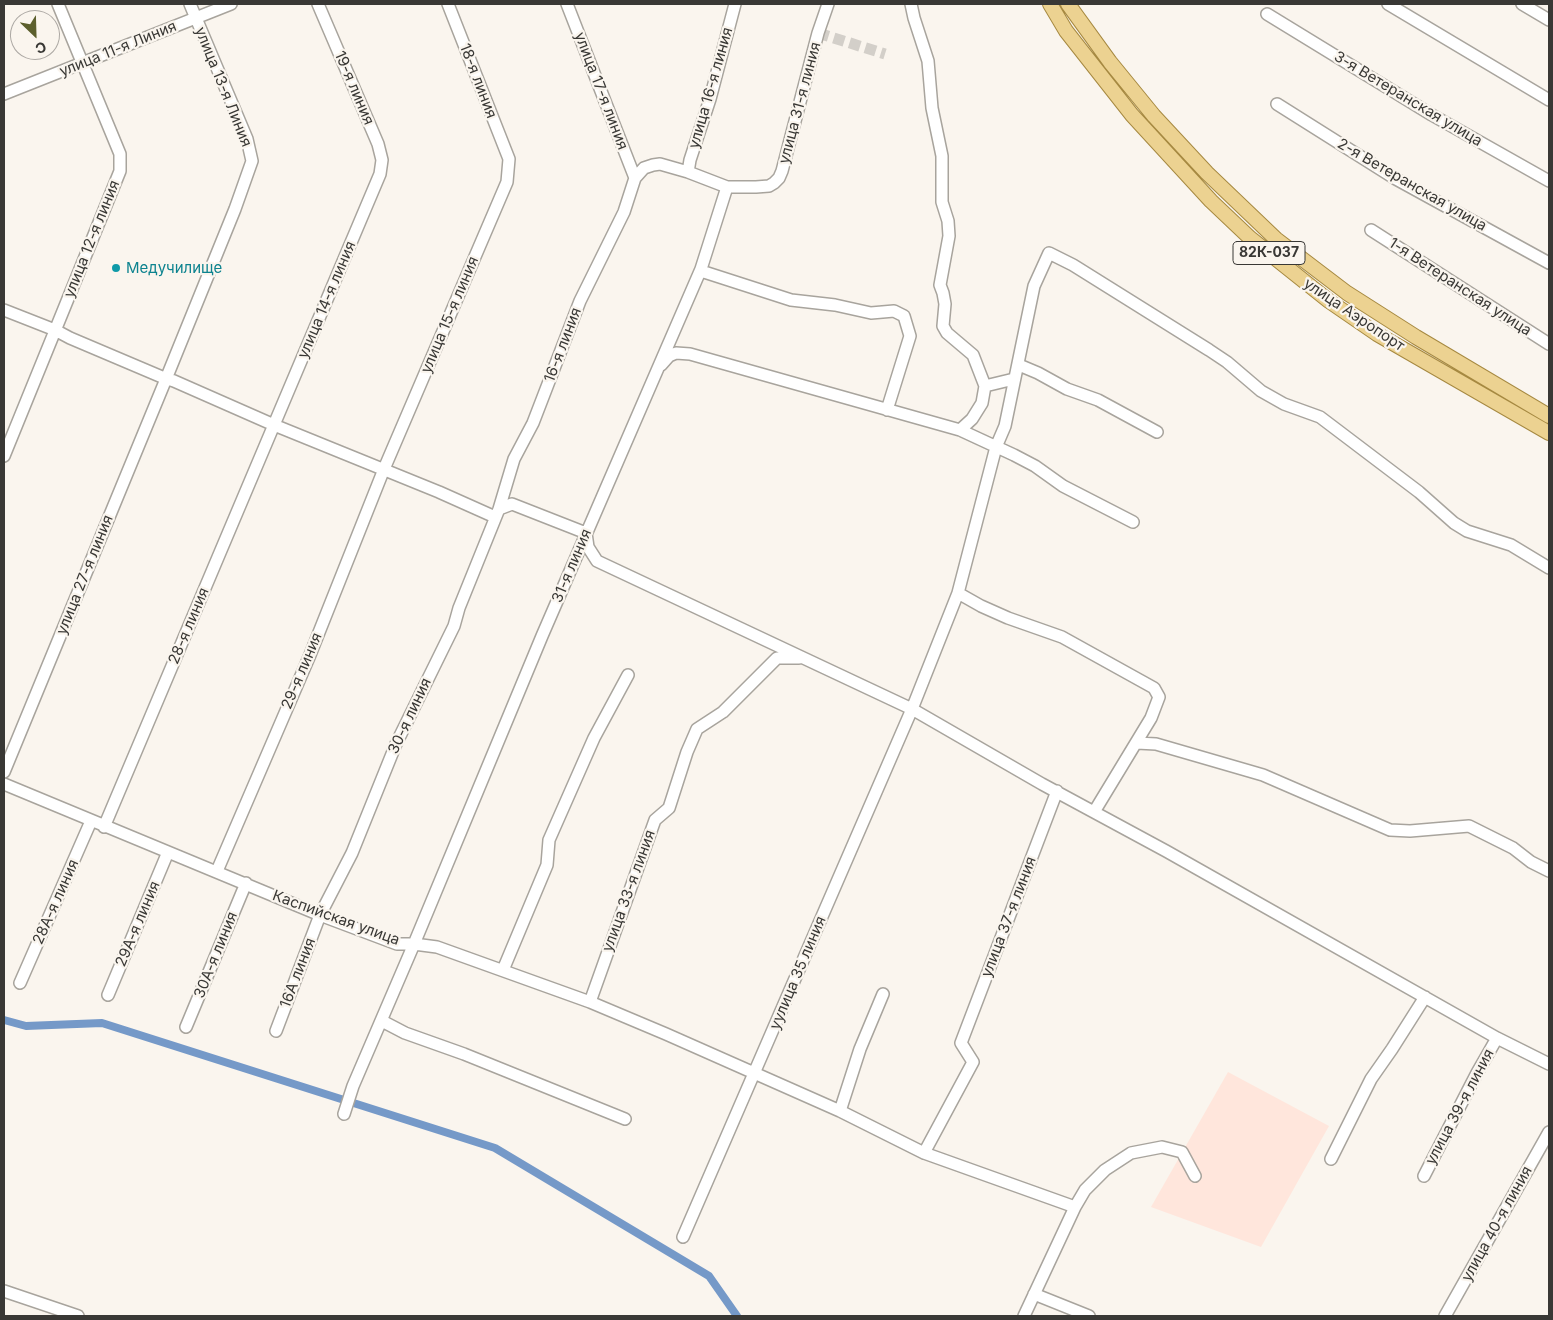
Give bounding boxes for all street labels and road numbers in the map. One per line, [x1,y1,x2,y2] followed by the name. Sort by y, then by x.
[57,17,179,81] street label: улица 11-я Линия
[191,24,255,150] street label: улица 13-я Линия
[685,25,737,151] street label: улица 16-я линия
[570,30,632,152] street label: улица 17-я линия
[775,40,825,166] street label: улица 31-я линия
[456,41,500,121] street label: 18-я линия
[330,48,378,128] street label: 19-я линия
[1331,48,1485,150] street label: 3-я Ветеранская улица
[1334,135,1490,235] street label: 2-я Ветеранская улица
[60,178,124,300] street label: улица 12-я линия
[1385,234,1535,340] street label: 1-я Ветеранская улица
[294,239,360,361] street label: улица 14-я линия
[1233,242,1305,264] road number: 82К-037
[417,254,483,376] street label: улица 15-я линия
[1300,275,1408,355] street label: улица Аэропорт
[541,305,585,385] street label: 16-я линия
[53,513,117,637] street label: улица 27-я линия
[548,526,596,606] street label: 31-я линия
[165,585,213,667] street label: 28-я линия
[278,630,326,712] street label: 29-я линия
[385,675,435,757] street label: 30-я линия
[599,828,659,954] street label: улица 33-я линия
[978,854,1040,980] street label: улица 37-я линия
[29,857,83,947] street label: 28А-я линия
[112,878,164,970] street label: 29А-я линия
[270,887,402,949] street label: Каспийская улица
[191,909,241,1001] street label: 30А-я линия
[766,914,830,1032] street label: уулица 35 линия
[276,935,320,1011] street label: 16А линия
[1422,1046,1498,1168] street label: улица 39-я линия
[1458,1163,1536,1285] street label: улица 40-я линия

